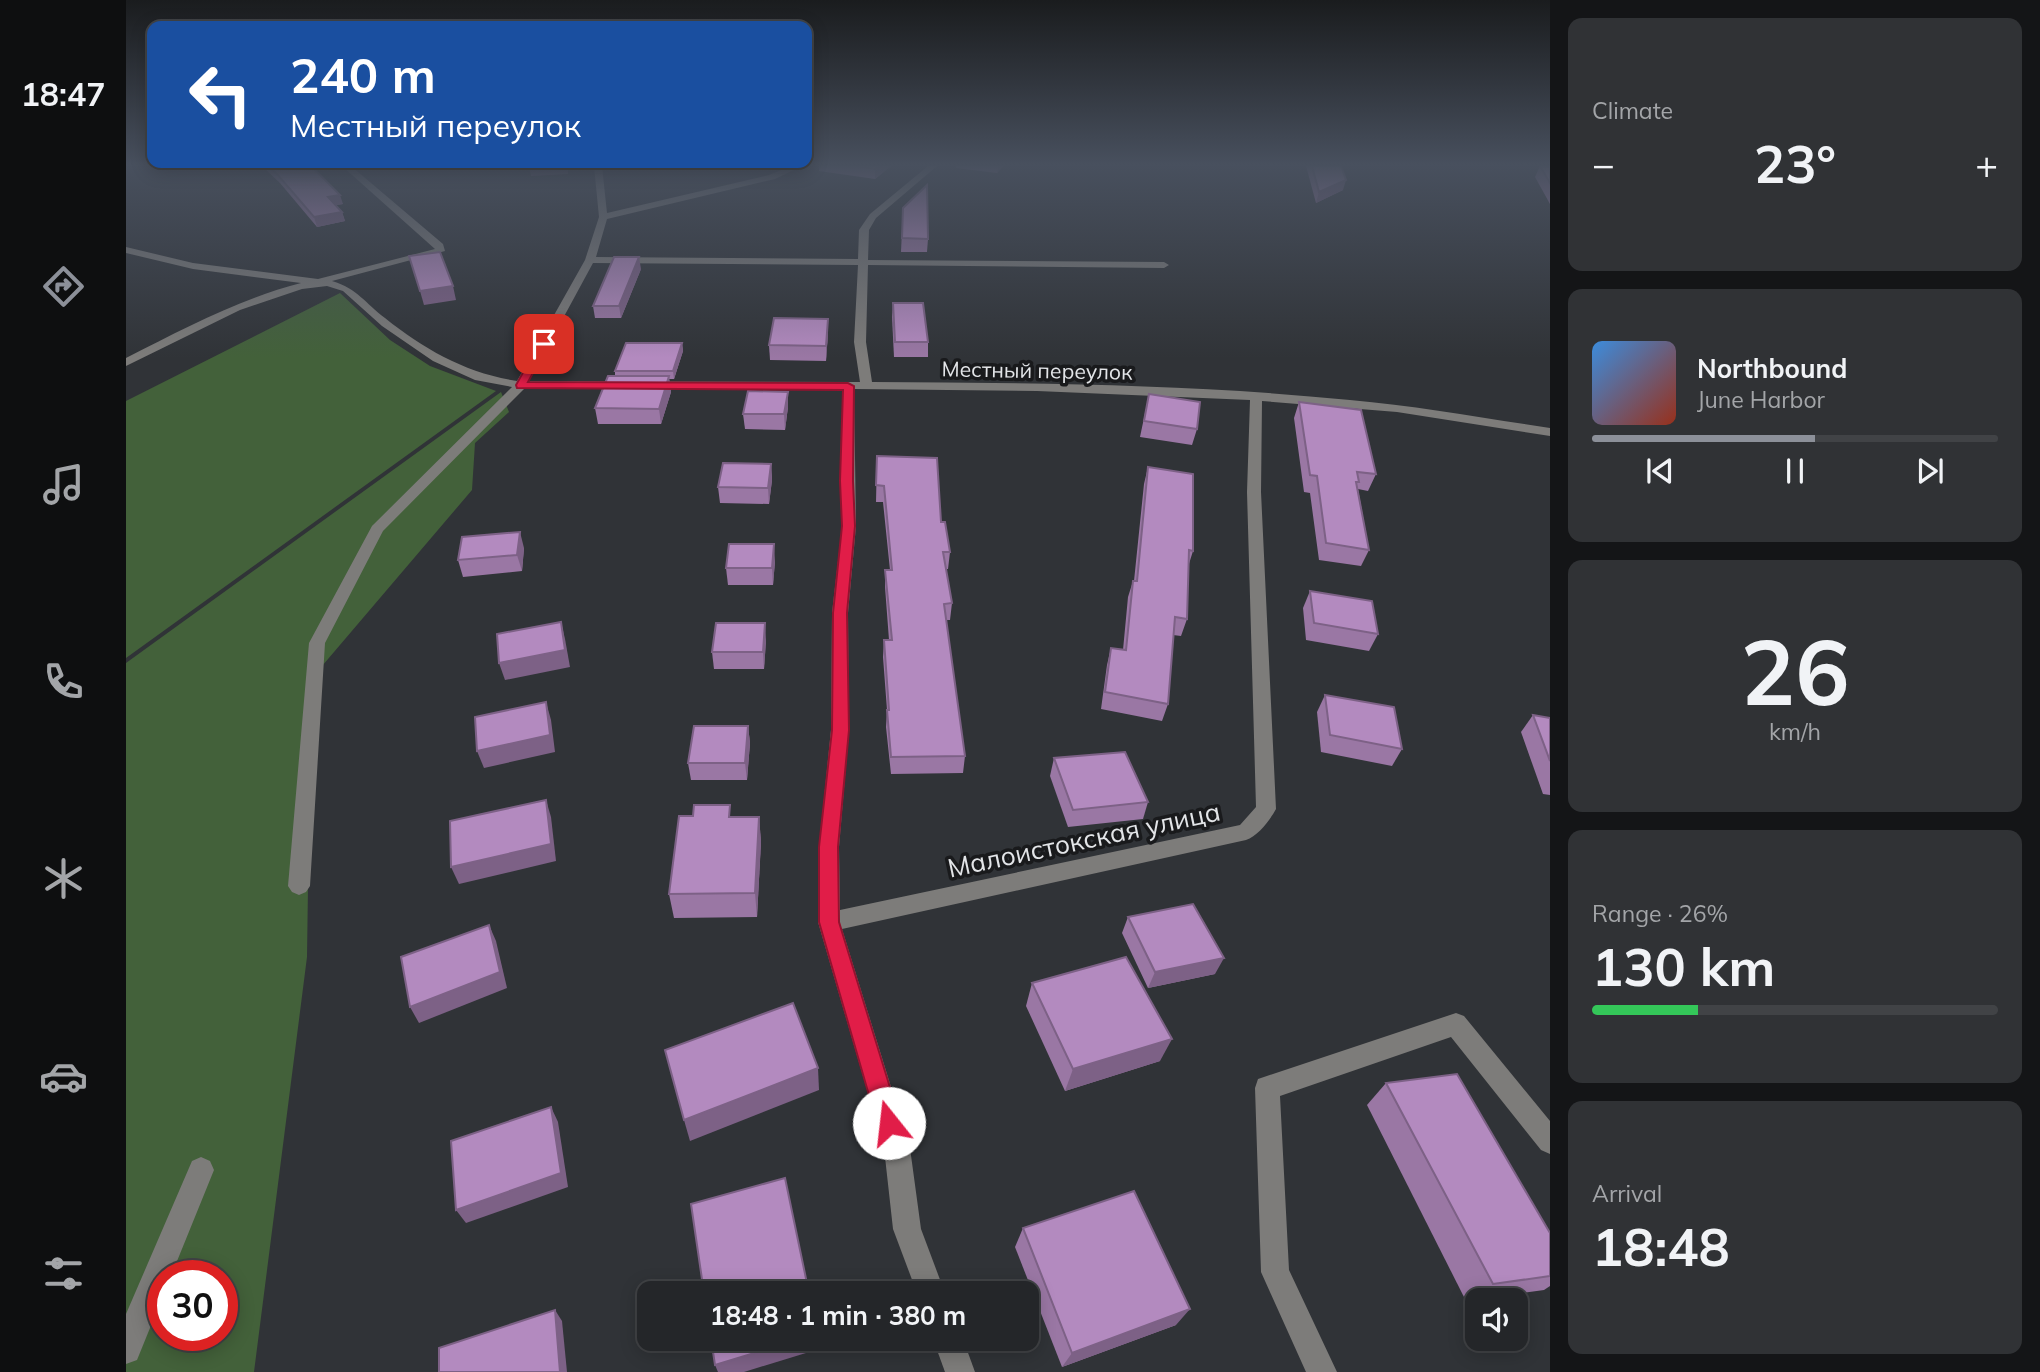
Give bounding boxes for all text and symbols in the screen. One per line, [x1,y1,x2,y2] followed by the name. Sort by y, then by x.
[290,44,436,105] text: 240 m
[175,49,266,140] icon: left
[21,74,105,114] text: 18:47
[1592,96,1673,125] text: Climate
[290,105,581,145] text: Местный переулок
[1754,131,1836,196] text: 23°
[1592,140,1615,188] text: −
[1975,140,1998,188] text: +
[39,262,88,311] icon: directions
[514,314,574,374] pin
[525,325,563,363] icon: arrive
[1697,352,1847,385] text: Northbound
[941,355,1133,385] street label: Местный переулок
[1697,385,1825,414] text: June Harbor
[1641,452,1679,490] icon: previous
[1776,452,1814,490] icon: pause
[1911,452,1949,490] icon: next
[39,460,88,509] icon: music
[1740,614,1850,728] text: 26
[39,657,88,706] icon: phone
[1769,717,1821,746] text: km/h
[945,794,1223,885] street label: Малоистокская улица
[39,854,88,903] icon: climate
[1592,899,1728,928] text: Range · 26%
[1592,934,1775,999] text: 130 km
[39,1052,88,1101] icon: car
[852,1086,926,1160] position arrow
[1592,1179,1662,1208] text: Arrival
[1592,1214,1730,1279] text: 18:48
[39,1249,88,1298] icon: filters
[147,1260,238,1351] speed limit sign: 30
[1465,1288,1528,1351] map controls
[1465,1288,1528,1351] button: sound
[710,1299,966,1332] text: 18:48 · 1 min · 380 m

